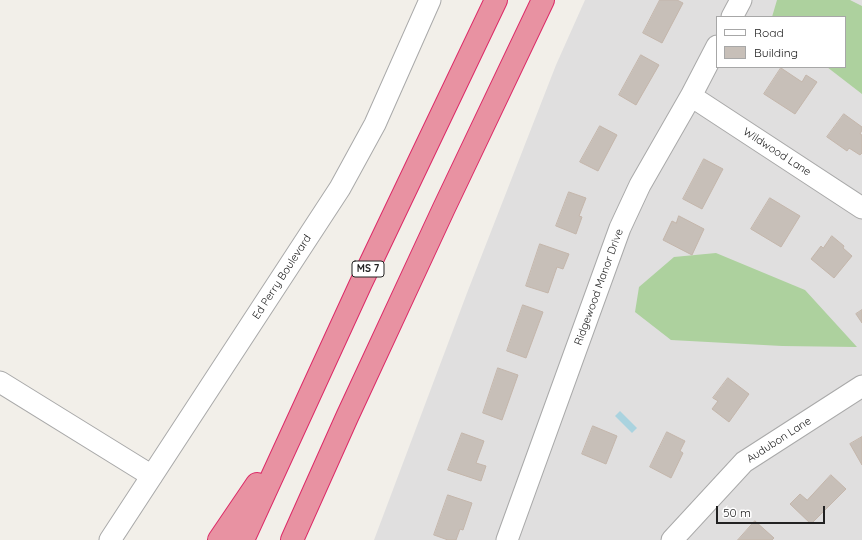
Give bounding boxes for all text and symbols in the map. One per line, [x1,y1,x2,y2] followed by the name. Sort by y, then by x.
[716,16,846,68] legend
[754,25,784,40] text: Road
[754,45,798,60] text: Building
[741,125,813,179] street label: Wildwood Lane
[572,227,626,347] street label: Ridgewood Manor Drive
[250,232,314,322] street label: Ed Perry Boulevard
[352,261,384,277] road number: MS 7
[744,414,814,466] street label: Audubon Lane
[718,498,827,524] scale bar
[723,505,751,520] text: 50 m

